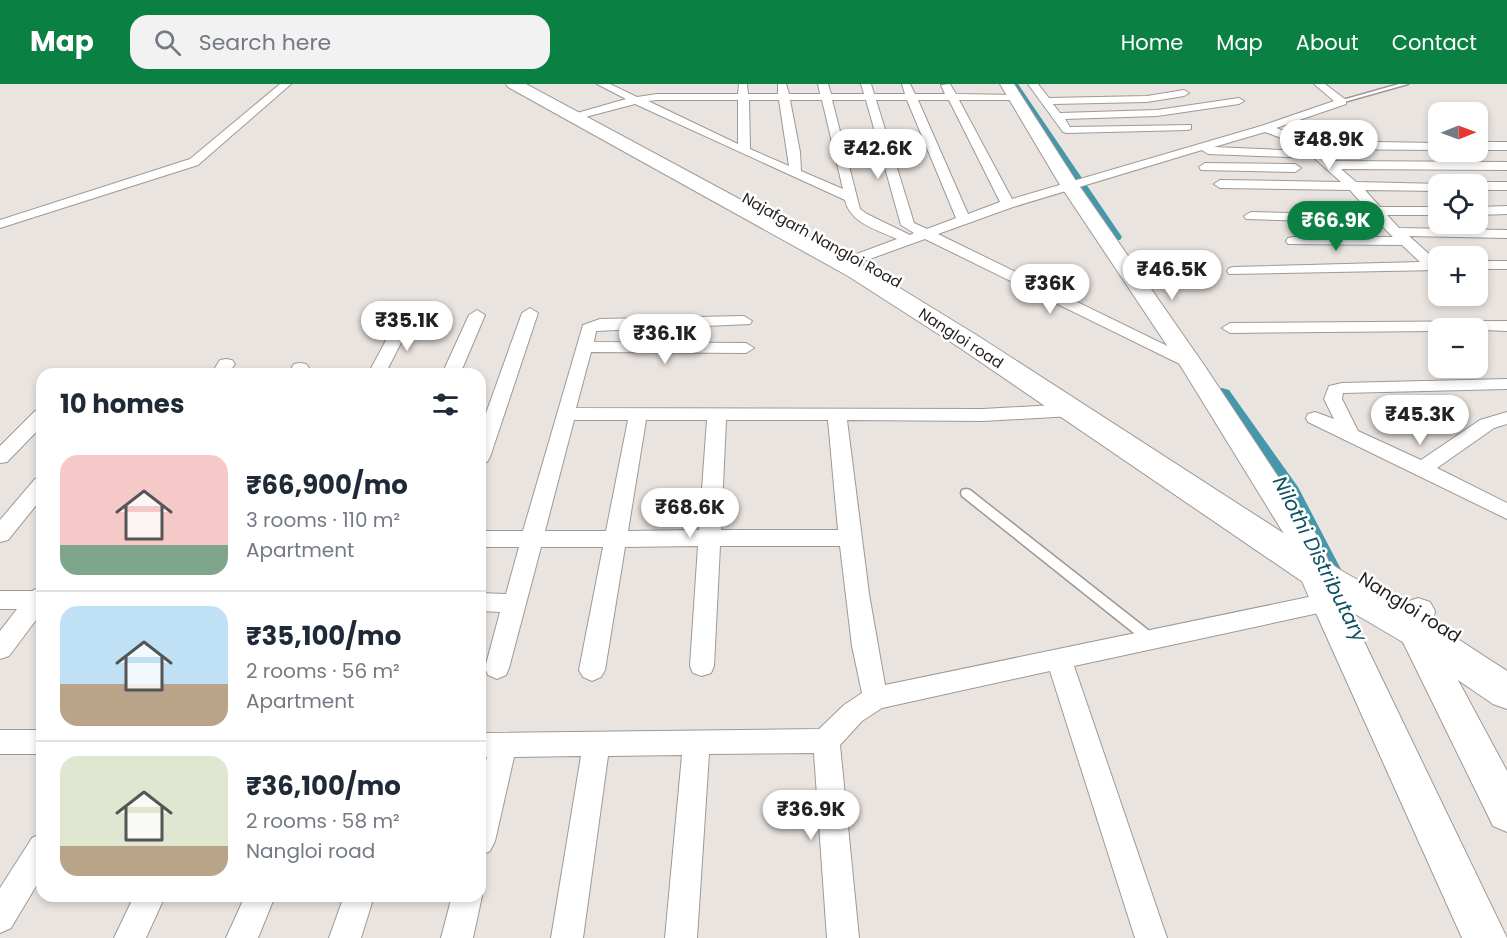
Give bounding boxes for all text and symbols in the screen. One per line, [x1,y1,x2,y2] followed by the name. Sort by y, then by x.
[130,15,550,69] search box
[30,22,94,61] text: Map
[151,26,184,59] icon: search
[199,27,331,58] text: Search here
[1121,28,1183,57] text: Home
[1216,28,1263,57] text: Map
[1296,28,1359,57] text: About
[1392,28,1477,57] text: Contact
[1428,102,1488,162] north arrow
[1428,102,1488,378] map controls
[1280,120,1378,171] pin: ₹48.9K
[1294,125,1364,153] text: ₹48.9K
[829,129,927,180] pin: ₹42.6K
[843,134,913,162] text: ₹42.6K
[1428,174,1488,234] button: locate
[738,187,906,293] street label: Najafgarh Nangloi Road
[1287,201,1385,252] pin: ₹66.9K
[1301,206,1371,234] text: ₹66.9K
[1428,246,1488,306] button: +
[1123,250,1221,301] pin: ₹46.5K
[1137,255,1207,283] text: ₹46.5K
[1014,264,1086,315] pin: ₹36K
[1025,269,1075,297] text: ₹36K
[358,301,456,352] pin: ₹35.1K
[915,303,1007,373] street label: Nangloi road
[375,306,439,334] text: ₹35.1K
[616,314,714,365] pin: ₹36.1K
[1428,318,1488,378] button: −
[633,319,697,347] text: ₹36.1K
[60,386,184,422] text: 10 homes
[429,388,462,421] icon: filters
[1371,395,1469,446] pin: ₹45.3K
[1385,400,1455,428] text: ₹45.3K
[246,467,408,503] text: ₹66,900/mo
[1266,471,1374,647] water label: Nilothi Distributary
[108,479,180,551] icon: home
[641,488,739,539] pin: ₹68.6K
[655,493,725,521] text: ₹68.6K
[246,506,400,534] text: 3 rooms · 110 m²
[246,536,354,564] text: Apartment
[1354,566,1466,648] street label: Nangloi road
[246,618,401,654] text: ₹35,100/mo
[108,630,180,702] icon: home
[246,657,400,685] text: 2 rooms · 56 m²
[246,687,354,715] text: Apartment
[246,768,401,804] text: ₹36,100/mo
[108,780,180,852] icon: home
[762,790,860,841] pin: ₹36.9K
[777,795,845,823] text: ₹36.9K
[246,807,400,835] text: 2 rooms · 58 m²
[246,837,375,865] text: Nangloi road

